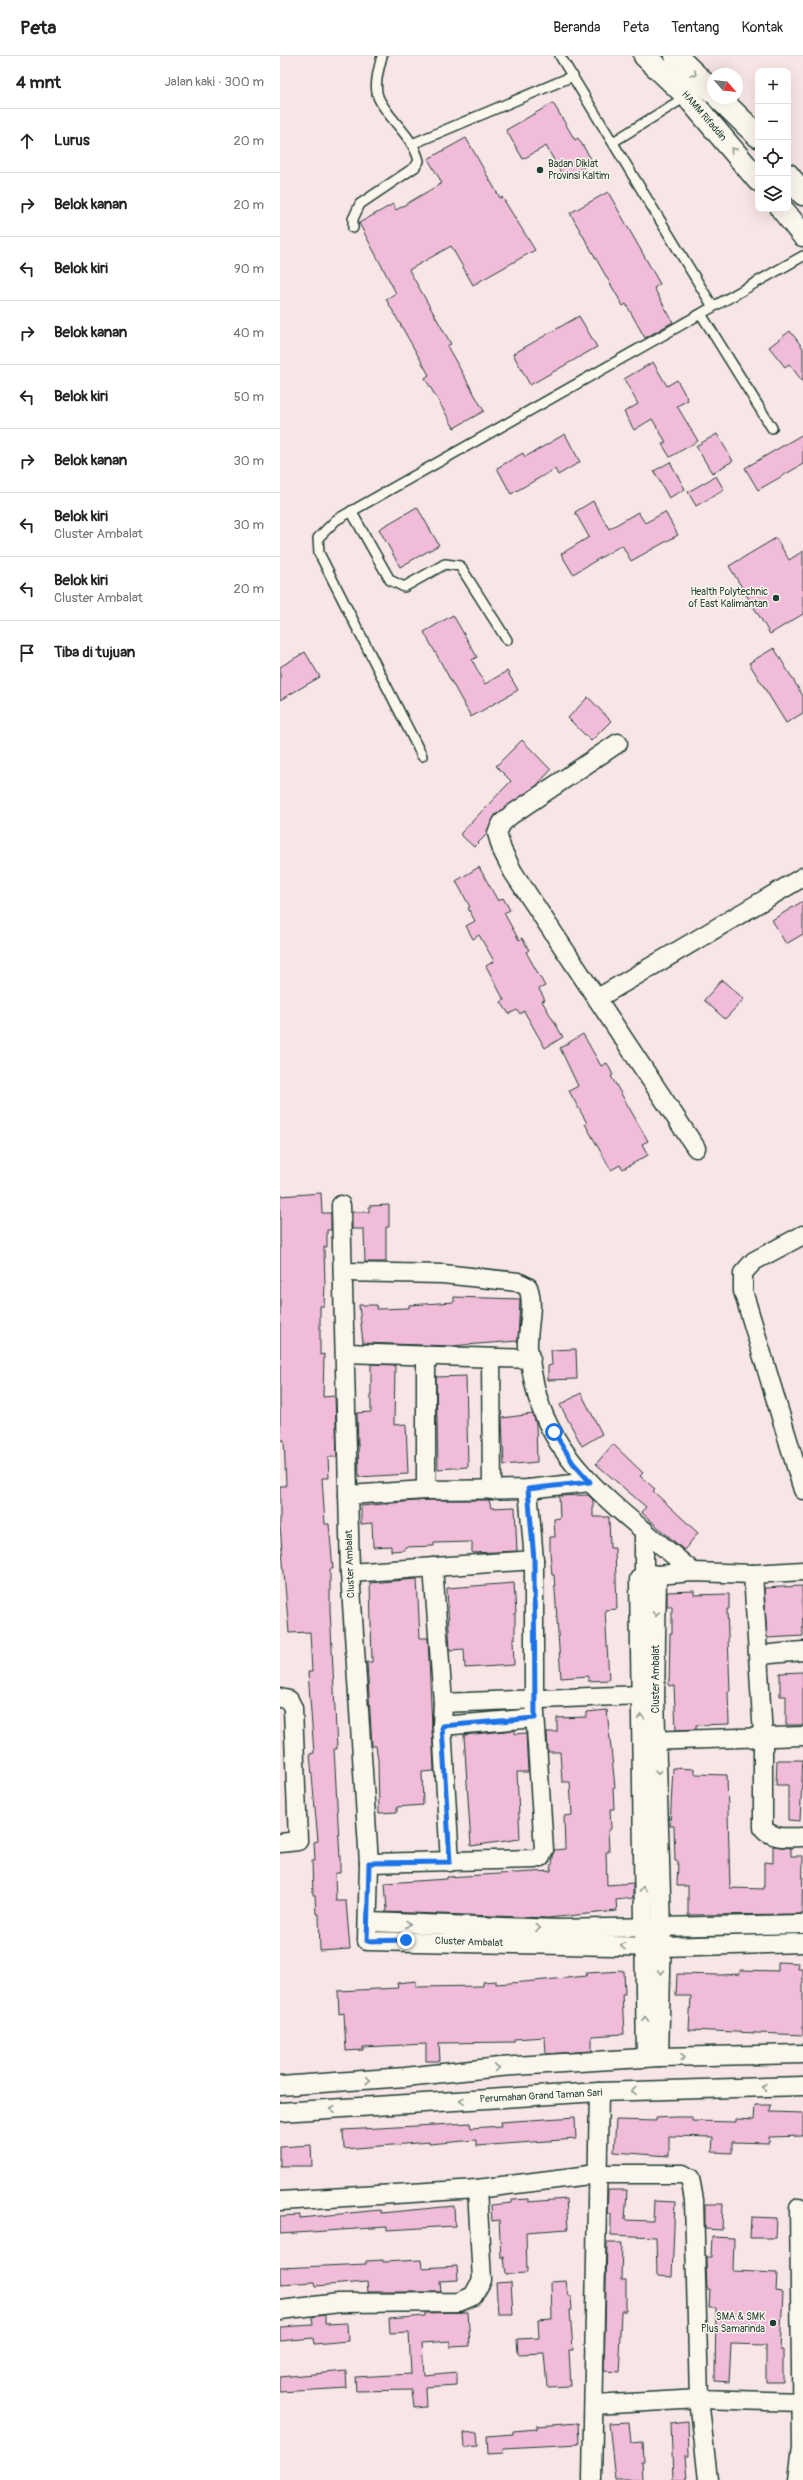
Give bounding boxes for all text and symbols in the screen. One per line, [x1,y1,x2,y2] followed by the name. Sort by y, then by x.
[20,16,56,40] text: Peta
[553,19,601,36] text: Beranda
[623,19,649,36] text: Peta
[671,19,719,36] text: Tentang
[741,19,783,36] text: Kontak
[707,68,743,104] north arrow
[755,68,791,212] map controls
[755,68,791,104] button: +
[690,69,697,76] one-way arrow
[16,72,61,93] text: 4 mnt
[164,74,264,90] text: Jalan kaki · 300 m
[679,89,729,144] street label: HAMM Rifaddin
[755,104,791,140] button: −
[16,130,38,152] icon: ahead
[54,131,90,150] text: Lurus
[233,133,264,149] text: 20 m
[755,140,791,176] button: locate
[731,147,738,154] one-way arrow
[548,158,610,182] place label: Badan Diklat Provinsi Kaltim
[535,165,545,175] marker: Badan Diklat Provinsi Kaltim
[755,176,791,212] button: layers
[16,194,38,216] icon: right
[54,195,127,214] text: Belok kanan
[233,197,264,213] text: 20 m
[16,258,38,280] icon: left
[54,259,108,278] text: Belok kiri
[234,261,264,277] text: 90 m
[16,322,38,344] icon: right
[54,323,127,342] text: Belok kanan
[233,325,264,341] text: 40 m
[16,386,38,408] icon: left
[54,387,108,406] text: Belok kiri
[234,389,264,405] text: 50 m
[16,450,38,472] icon: right
[54,451,127,470] text: Belok kanan
[234,453,264,469] text: 30 m
[54,507,108,526] text: Belok kiri
[16,514,38,536] icon: left
[234,517,264,533] text: 30 m
[54,526,143,542] text: Cluster Ambalat
[54,571,108,590] text: Belok kiri
[16,578,38,600] icon: left
[233,581,264,597] text: 20 m
[688,586,768,610] place label: Health Polytechnic of East Kalimantan
[54,590,143,606] text: Cluster Ambalat
[771,593,781,603] marker: Health Polytechnic of East Kalimantan
[16,642,38,664] icon: arrive
[54,643,135,662] text: Tiba di tujuan
[545,1423,563,1441] route start
[343,1529,357,1598] street label: Cluster Ambalat
[652,1611,661,1617] one-way arrow
[650,1644,662,1713] street label: Cluster Ambalat
[637,1714,645,1720] one-way arrow
[654,1769,662,1775] one-way arrow
[639,1886,647,1892] one-way arrow
[405,1920,411,1928] one-way arrow
[535,1924,541,1932] one-way arrow
[397,1931,415,1949] route end
[435,1935,504,1949] street label: Cluster Ambalat
[620,1942,626,1950] one-way arrow
[657,1969,666,1975] one-way arrow
[641,2016,650,2022] one-way arrow
[680,2052,686,2061] one-way arrow
[494,2063,500,2072] one-way arrow
[365,2075,371,2084] one-way arrow
[761,2083,767,2091] one-way arrow
[479,2087,603,2105] street label: Perumahan Grand Taman Sari
[631,2087,637,2095] one-way arrow
[459,2096,465,2105] one-way arrow
[330,2105,336,2113] one-way arrow
[701,2311,765,2335] place label: SMA & SMK Plus Samarinda
[768,2318,778,2328] marker: SMA & SMK Plus Samarinda

